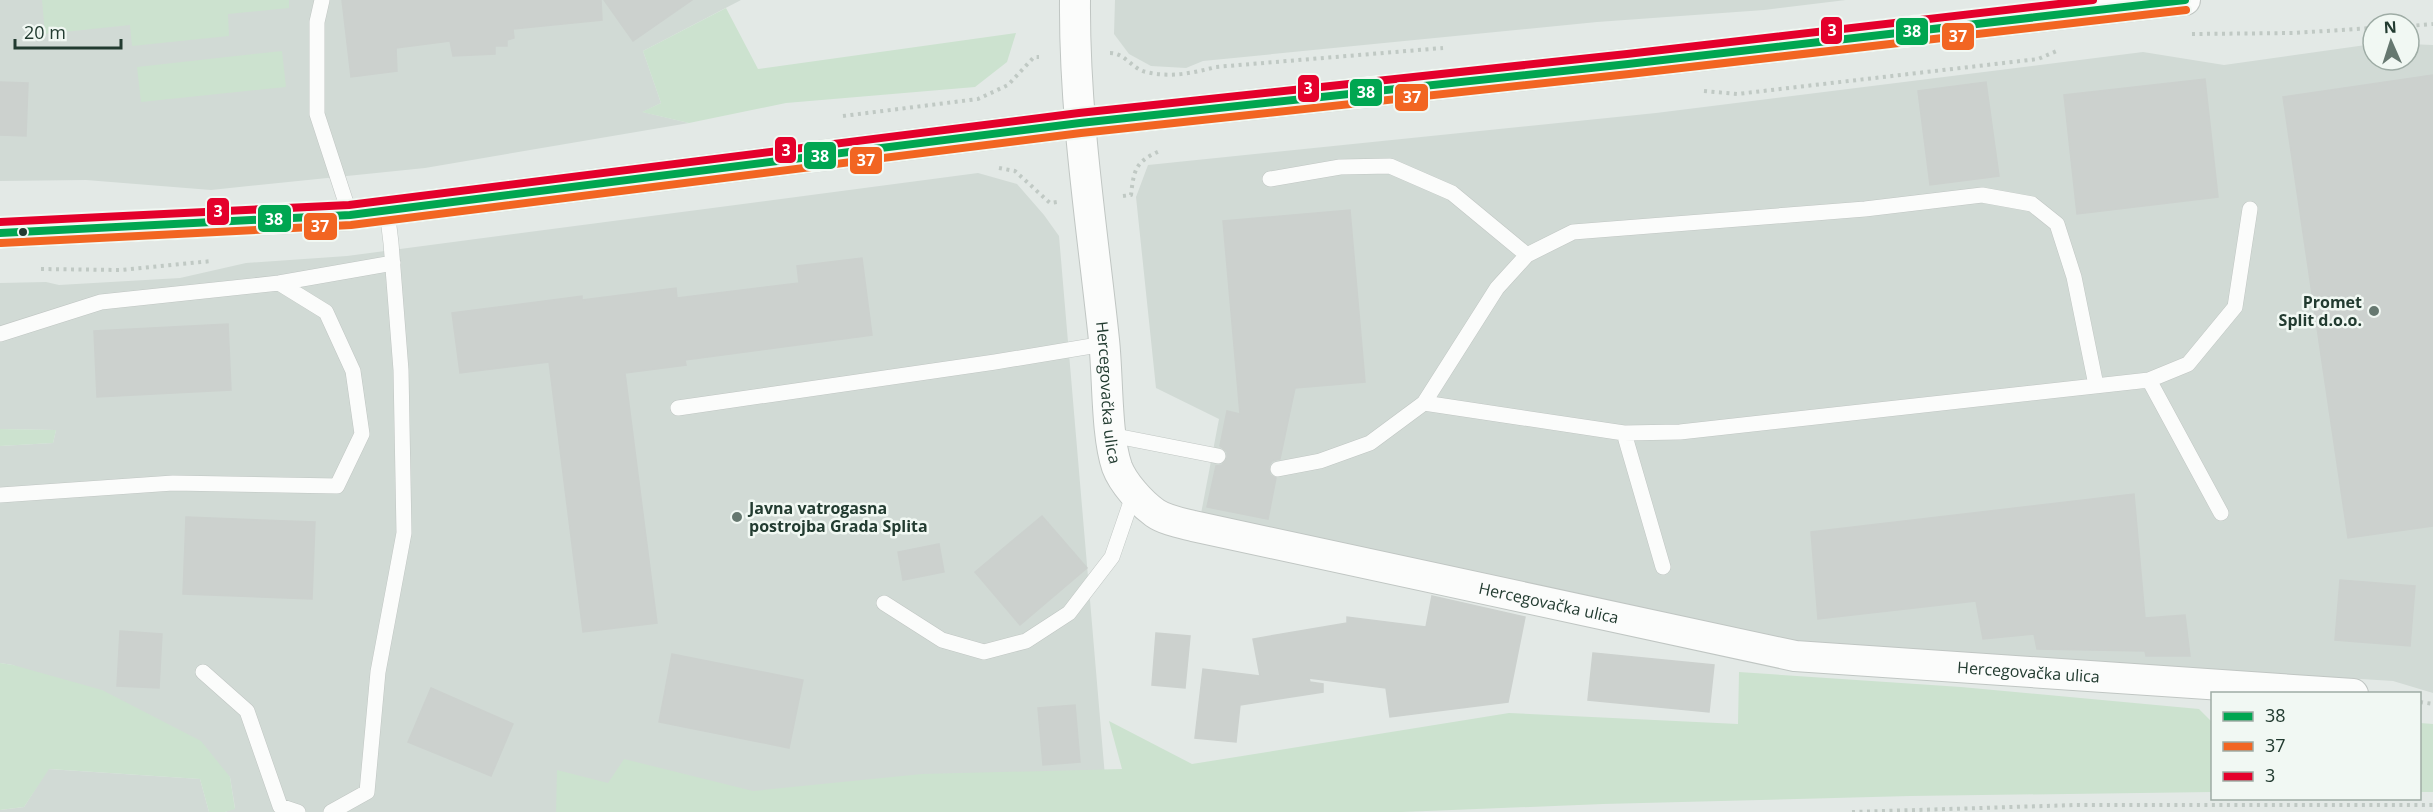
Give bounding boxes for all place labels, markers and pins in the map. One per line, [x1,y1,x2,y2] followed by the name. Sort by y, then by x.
[17,226,29,238] unlabelled marker
[2279,291,2362,331] place label: Promet Split d.o.o.
[2367,304,2381,318] marker: Promet Split d.o.o.
[747,497,928,537] place label: Javna vatrogasna postrojba Grada Splita
[730,510,744,524] marker: Javna vatrogasna postrojba Grada Splita

